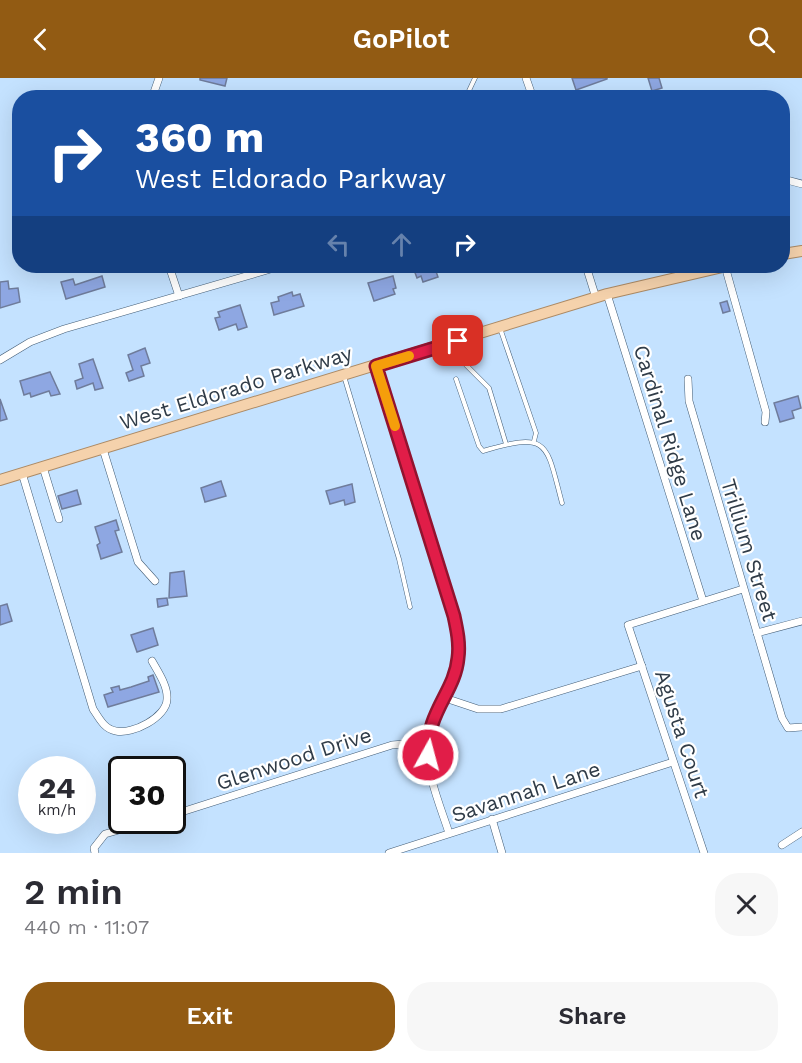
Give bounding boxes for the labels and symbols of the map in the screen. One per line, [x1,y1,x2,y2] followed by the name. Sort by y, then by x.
[432,315,483,366] pin
[117,340,355,435] street label: West Eldorado Parkway
[629,342,712,544] street label: Cardinal Ridge Lane
[716,476,783,624] street label: Trillium Street
[650,667,715,801] street label: Agusta Court
[213,722,375,795] street label: Glenwood Drive
[396,723,460,787] position arrow
[108,756,186,834] speed limit sign: 30
[448,756,603,827] street label: Savannah Lane

